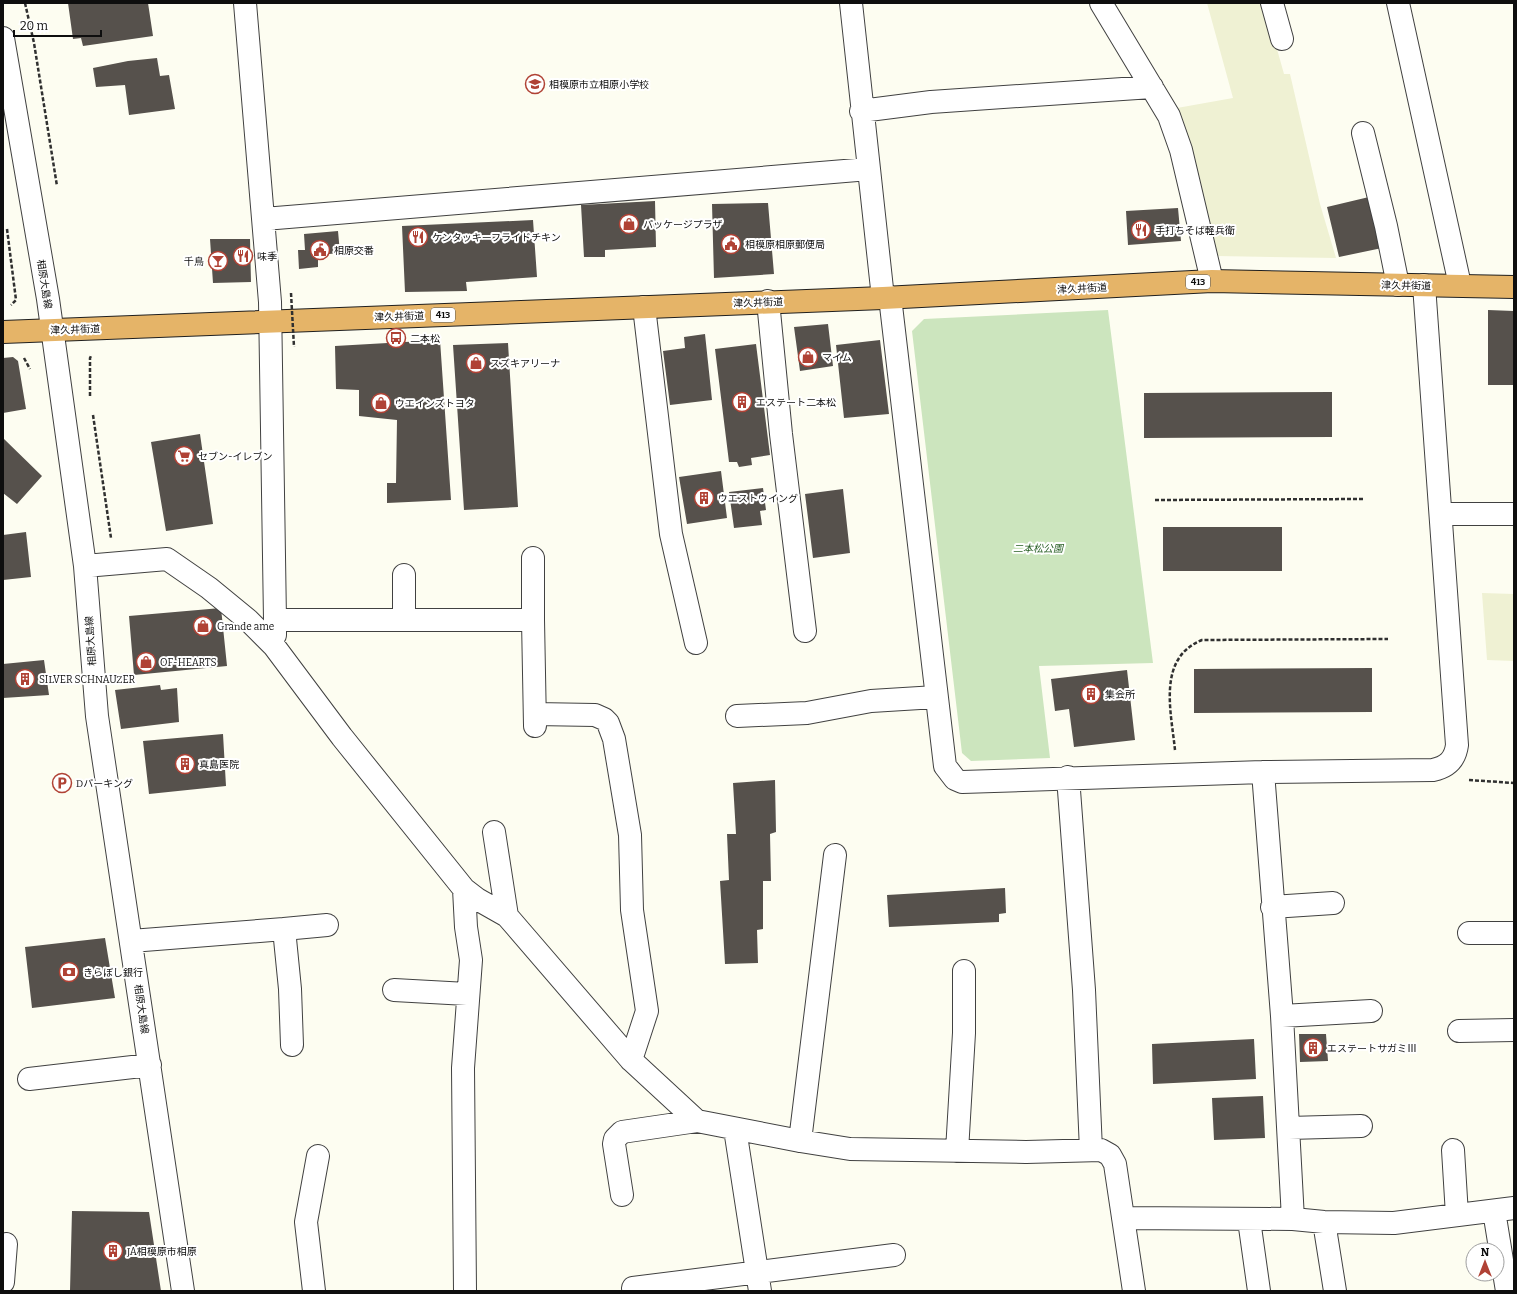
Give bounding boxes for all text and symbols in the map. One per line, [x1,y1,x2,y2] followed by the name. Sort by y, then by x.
[14,12,101,38] scale bar
[20,19,49,33] text: 20 m
[524,73,546,95] school or university icon: 相模原市立相原小学校
[549,79,649,91] place label: 相模原市立相原小学校
[618,213,640,235] shop icon: パッケージプラザ
[643,219,723,231] place label: パッケージプラザ
[1130,219,1152,241] restaurant icon: 手打ちそば軽兵衛
[1155,225,1235,237] place label: 手打ちそば軽兵衛
[407,226,429,248] restaurant icon: ケンタッキーフライドチキン
[432,232,561,244] place label: ケンタッキーフライドチキン
[720,233,742,255] public building icon: 相模原相原郵便局
[309,239,331,261] public building icon: 相原交番
[745,239,825,251] place label: 相模原相原郵便局
[232,245,254,267] restaurant icon: 味季
[334,245,374,257] place label: 相原交番
[207,250,229,272] bar icon: 千鳥
[257,251,277,263] place label: 味季
[184,256,204,268] place label: 千鳥
[34,259,54,310] street label: 相原大島線
[1186,275,1210,289] road number: 413
[1381,280,1431,292] street label: 津久井街道
[1057,282,1107,296] street label: 津久井街道
[733,296,783,310] street label: 津久井街道
[431,308,455,322] road number: 413
[374,310,424,324] street label: 津久井街道
[50,323,100,337] street label: 津久井街道
[385,327,407,349] bus stop icon: 二本松
[410,333,440,345] place label: 二本松
[797,346,819,368] shop icon: マイム
[465,352,487,374] shop icon: スズキアリーナ
[822,352,852,364] place label: マイム
[490,358,560,370] place label: スズキアリーナ
[731,391,753,413] building icon: エステート二本松
[370,392,392,414] shop icon: ウエインズトヨタ
[756,397,836,409] place label: エステート二本松
[395,398,475,410] place label: ウエインズトヨタ
[173,445,195,467] supermarket icon: セブン-イレブン
[198,451,273,463] place label: セブン-イレブン
[693,487,715,509] building icon: ウエストウイング
[718,493,798,505] place label: ウエストウイング
[1013,543,1065,555] park label: 二本松公園
[192,615,214,637] shop icon: Grande ame
[83,616,99,666] street label: 相原大島線
[217,621,274,633] place label: Grande ame
[135,651,157,673] shop icon: OF-HEARTS
[160,657,216,669] place label: OF-HEARTS
[14,668,36,690] building icon: SILVER SCHNAUZER
[39,674,136,686] place label: SILVER SCHNAUZER
[1080,683,1102,705] building icon: 集会所
[1105,689,1135,701] place label: 集会所
[174,753,196,775] building icon: 真島医院
[199,759,239,771] place label: 真島医院
[51,772,73,794] parking icon: Dパーキング
[76,778,133,790] place label: Dパーキング
[58,961,80,983] bank icon: きらぼし銀行
[83,967,143,979] place label: きらぼし銀行
[132,984,150,1035] street label: 相原大島線
[1302,1037,1324,1059] building icon: エステートサガミⅢ
[1327,1043,1417,1055] place label: エステートサガミⅢ
[102,1240,124,1262] building icon: JA相模原市相原
[1465,1242,1505,1282] north arrow
[126,1246,197,1258] place label: JA相模原市相原
[1481,1246,1490,1259] text: N

